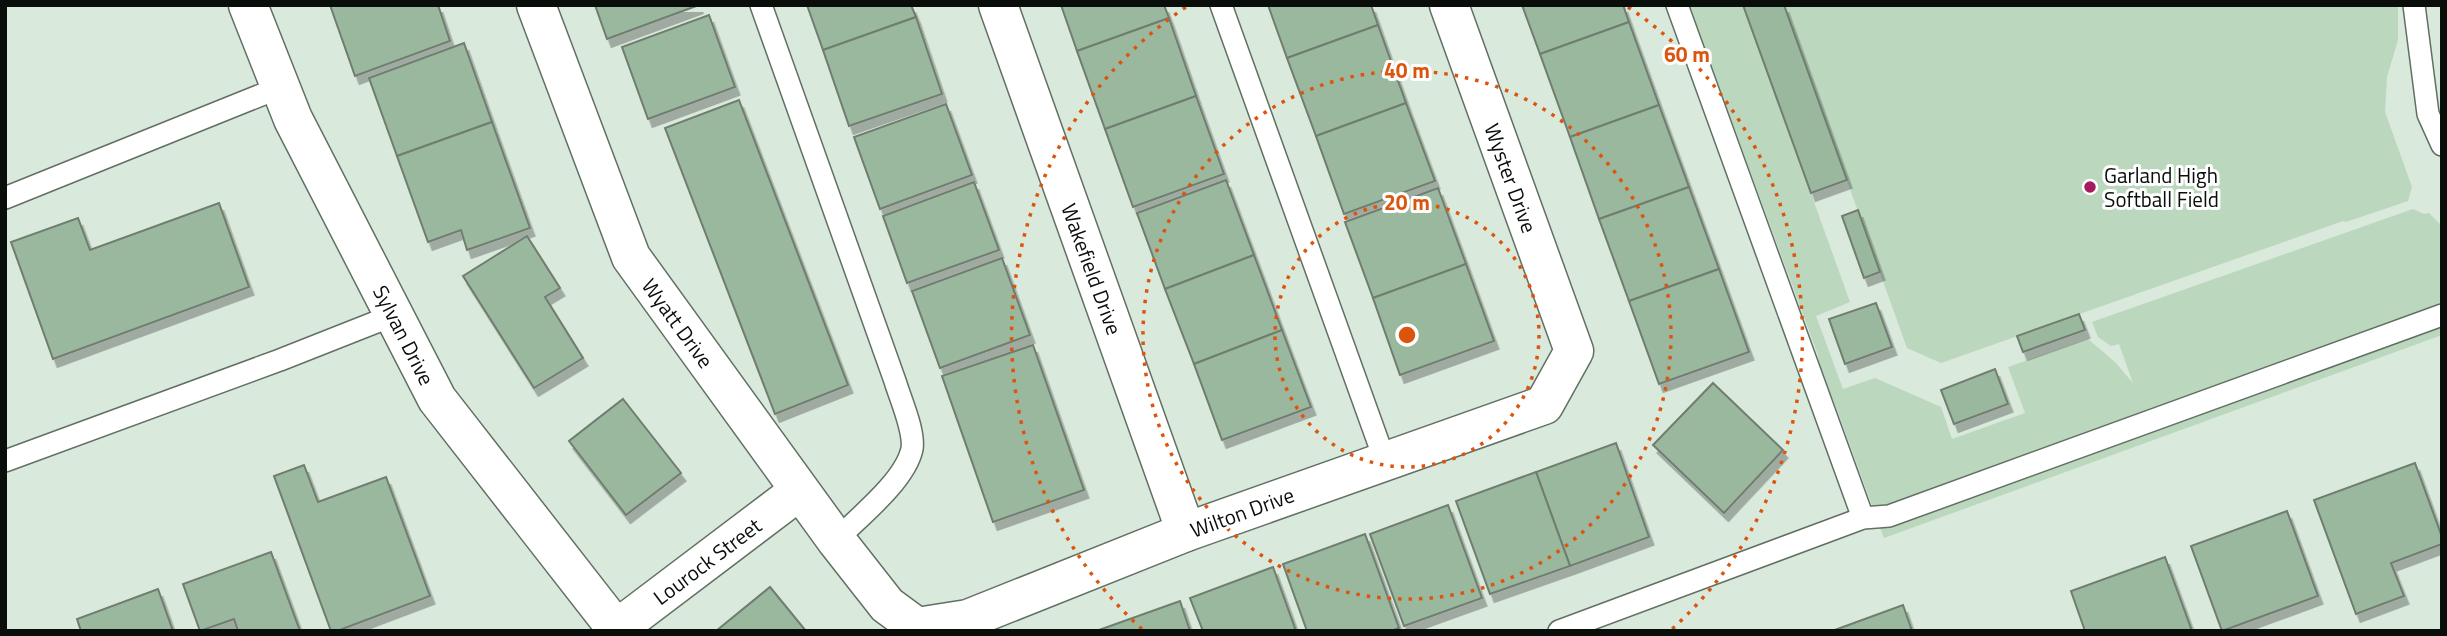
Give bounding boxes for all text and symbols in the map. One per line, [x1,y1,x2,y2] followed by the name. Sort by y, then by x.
[1664,38,1710,70] text: 60 m
[1384,54,1430,86] text: 40 m
[1476,119,1546,237] street label: Wyster Drive
[2104,159,2219,215] place label: Garland High Softball Field
[2082,179,2098,195] marker: Garland High Softball Field
[1384,186,1430,218] text: 20 m
[1053,199,1131,339] street label: Wakefield Drive
[634,271,722,375] street label: Wyatt Drive
[365,279,443,391] street label: Sylvan Drive
[1395,323,1419,347] centre of rings
[1186,478,1298,546] street label: Wilton Drive
[646,509,768,612] street label: Lourock Street

